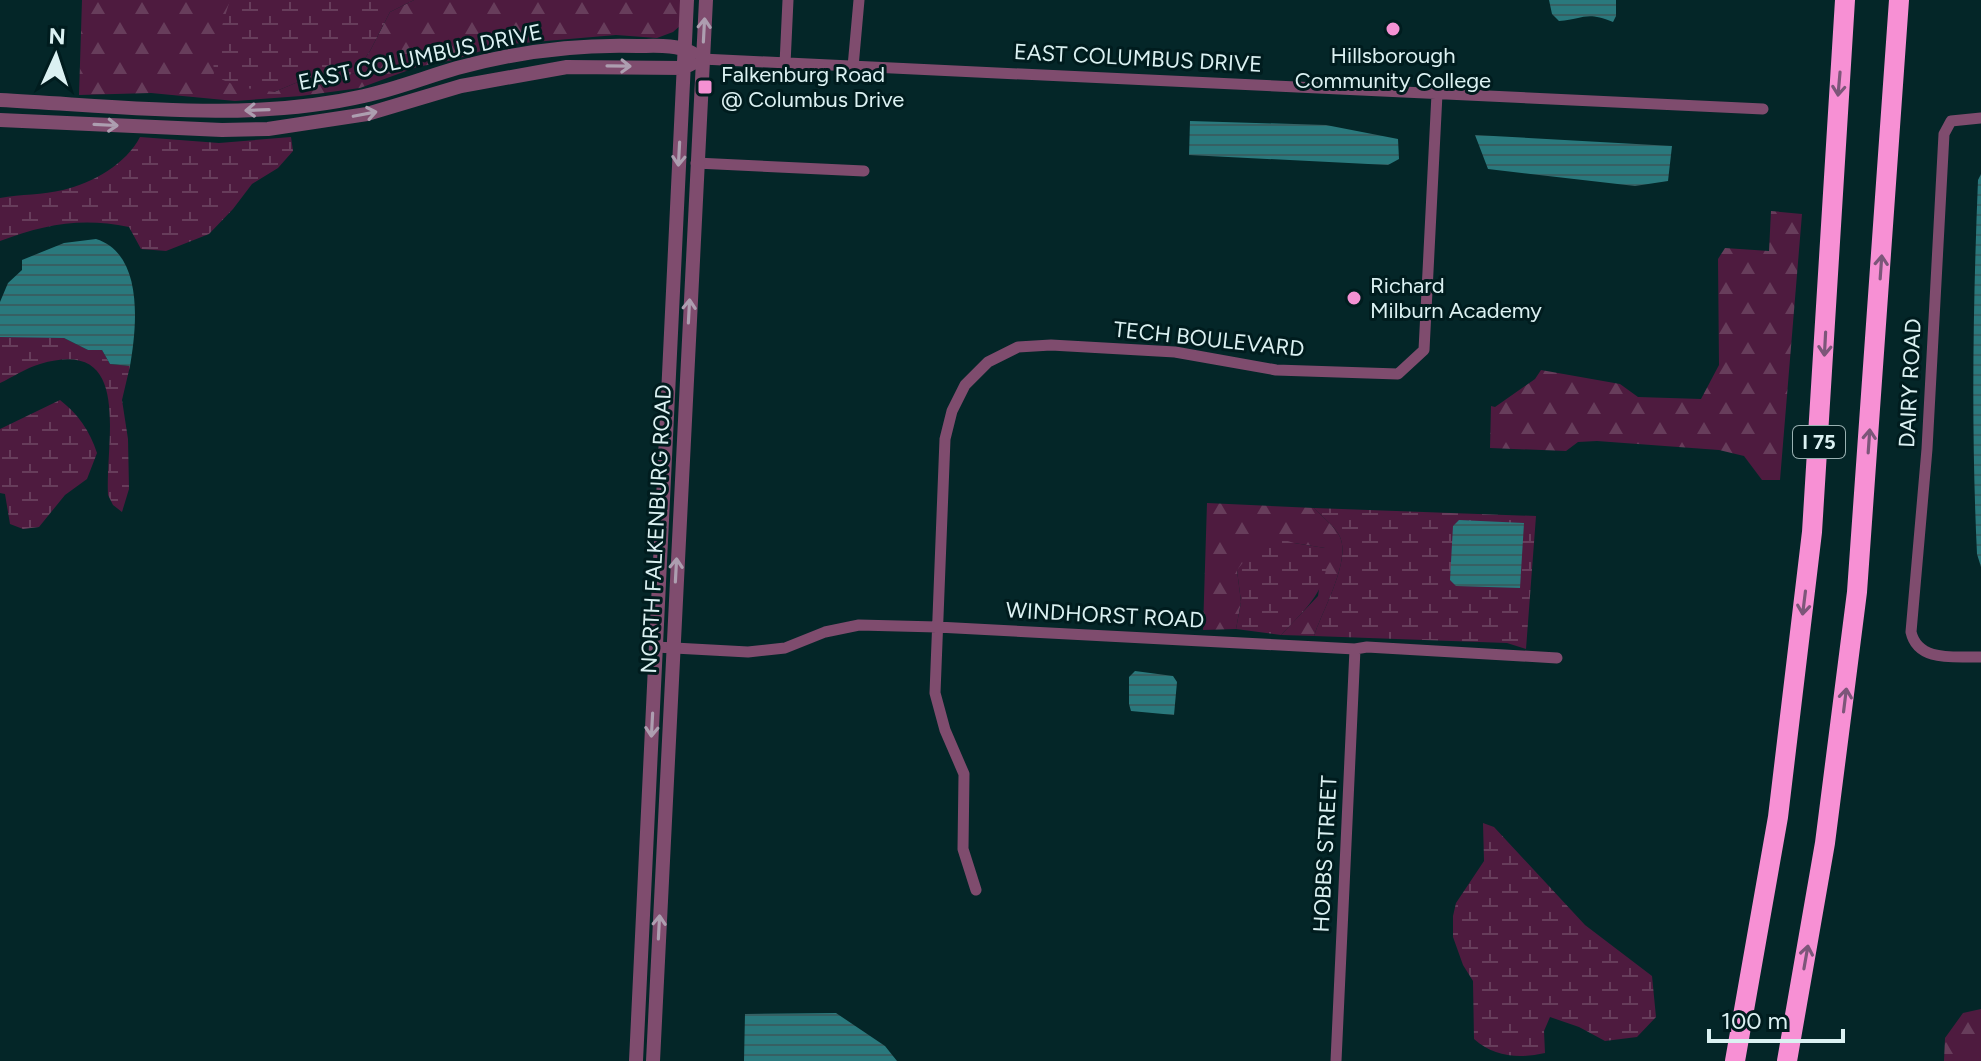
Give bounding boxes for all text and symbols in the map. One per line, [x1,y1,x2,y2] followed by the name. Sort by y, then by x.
[16,16,96,96] north arrow
[697,17,712,44] one-way arrow
[296,18,544,96] street label: EAST COLUMBUS DRIVE
[1384,20,1402,38] marker: Hillsborough Community College
[48,23,66,50] text: N
[1013,38,1263,78] street label: EAST COLUMBUS DRIVE
[1295,42,1491,94] place label: Hillsborough Community College
[605,58,632,74] one-way arrow
[721,61,904,113] place label: Falkenburg Road @ Columbus Drive
[1831,70,1846,97] one-way arrow
[696,78,714,96] marker: Falkenburg Road @ Columbus Drive
[244,102,271,117] one-way arrow
[351,106,377,121] one-way arrow
[92,117,119,132] one-way arrow
[671,140,686,167] one-way arrow
[1874,254,1889,281] one-way arrow
[1370,272,1542,324] place label: Richard Milburn Academy
[1345,289,1363,307] marker: Richard Milburn Academy
[682,298,697,325] one-way arrow
[1112,316,1306,362] street label: TECH BOULEVARD
[1893,318,1927,448] street label: DAIRY ROAD
[1817,330,1832,357] one-way arrow
[635,384,677,674] street label: NORTH FALKENBURG ROAD
[1793,426,1845,458] road number: I 75
[1862,428,1877,455] one-way arrow
[669,557,684,584] one-way arrow
[1796,589,1811,616] one-way arrow
[1005,596,1205,634] street label: WINDHORST ROAD
[1837,687,1852,713] one-way arrow
[644,711,659,738] one-way arrow
[1307,775,1343,933] street label: HOBBS STREET
[652,914,667,941] one-way arrow
[1800,944,1815,970] one-way arrow
[1709,993,1843,1043] scale bar
[1721,1006,1788,1035] text: 100 m

